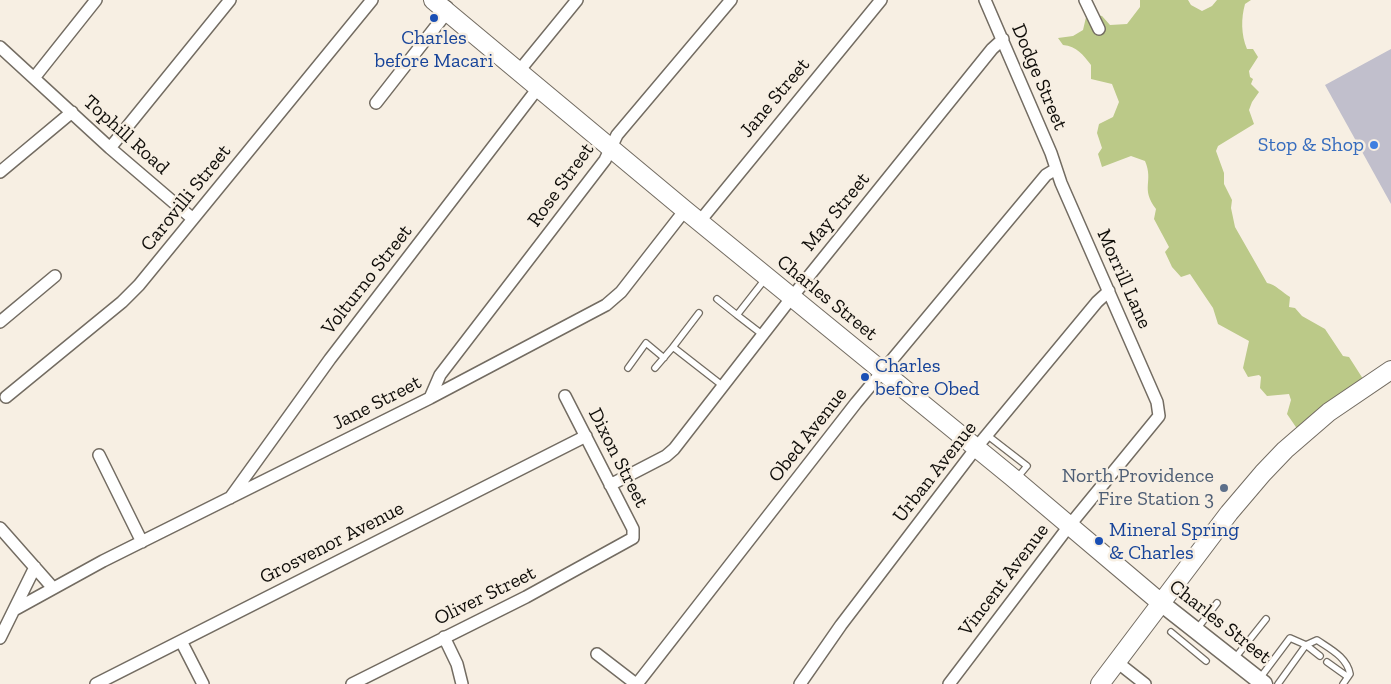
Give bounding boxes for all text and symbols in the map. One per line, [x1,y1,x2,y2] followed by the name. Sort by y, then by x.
[428,12,440,24] marker: Charles before Macari
[1006,20,1072,134] street label: Dodge Street
[375,26,493,73] place label: Charles before Macari
[735,53,815,143] street label: Jane Street
[78,90,174,180] street label: Tophill Road
[1258,133,1364,157] place label: Stop & Shop
[523,138,599,232] street label: Rose Street
[1368,139,1380,151] marker: Stop & Shop
[136,140,236,256] street label: Carovilli Street
[797,168,875,256] street label: May Street
[317,220,417,340] street label: Volturno Street
[1091,226,1157,332] street label: Morrill Lane
[772,250,882,346] street label: Charles Street
[875,354,979,401] place label: Charles before Obed
[329,370,425,436] street label: Jane Street
[859,371,871,383] marker: Charles before Obed
[764,383,852,487] street label: Obed Avenue
[583,404,653,512] street label: Dixon Street
[888,417,982,527] street label: Urban Avenue
[1062,464,1214,511] place label: North Providence Fire Station 3
[1218,482,1230,494] marker: North Providence Fire Station 3
[256,496,408,590] street label: Grosvenor Avenue
[1109,518,1239,565] place label: Mineral Spring & Charles
[954,519,1054,641] street label: Vincent Avenue
[1093,535,1105,547] marker: Mineral Spring & Charles
[430,561,540,631] street label: Oliver Street
[1164,575,1276,669] street label: Charles Street

